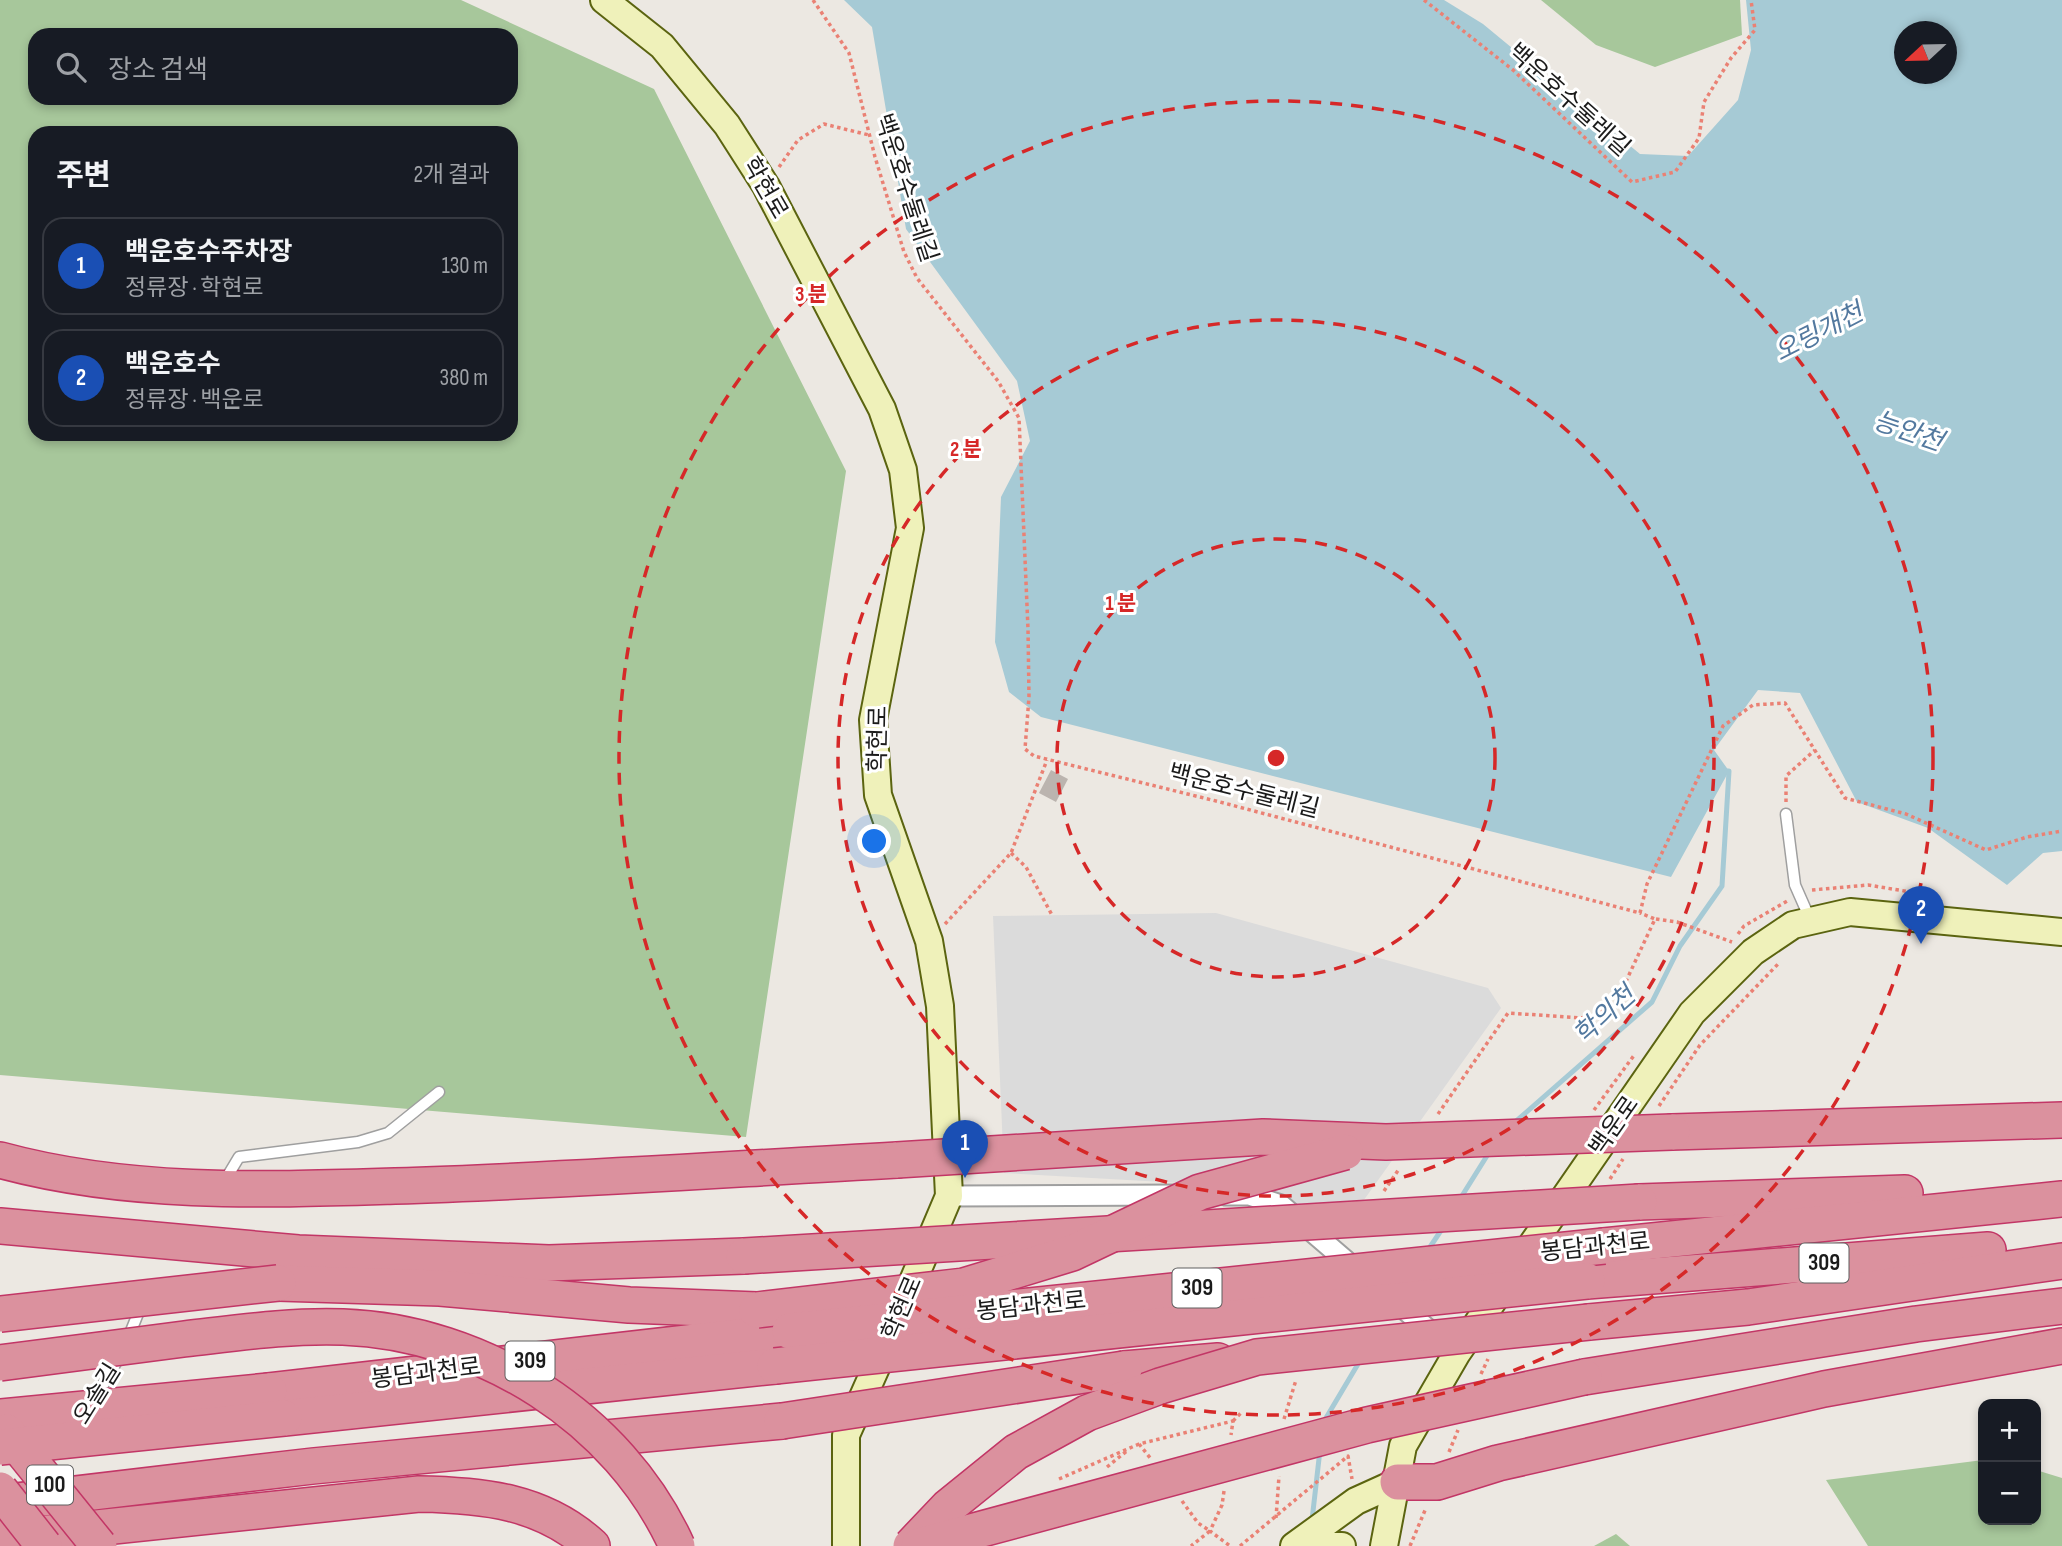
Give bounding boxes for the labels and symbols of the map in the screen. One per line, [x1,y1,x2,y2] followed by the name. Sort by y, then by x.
[1894,21,1957,84] north arrow
[1502,38,1636,162] street label: 백운호수둘레길
[868,110,944,266] street label: 백운호수둘레길
[736,152,794,224] street label: 학현로
[795,282,827,307] text: 3 분
[1769,296,1871,369] water label: 오링개천
[1869,406,1950,459] water label: 능안천
[950,437,982,462] text: 2 분
[1106,591,1136,616] text: 1 분
[863,706,893,772] street label: 학현로
[1264,746,1288,770] centre of rings
[1166,758,1322,824] street label: 백운호수둘레길
[857,824,891,858] your location
[1898,886,1944,944] pin: 2
[1568,978,1644,1052] water label: 학의천
[1583,1091,1645,1161] street label: 백운로
[942,1120,988,1178] pin: 1
[1539,1227,1651,1267] street label: 봉담과천로
[1800,1244,1848,1282] road number: 309
[1172,1268,1222,1308] road number: 309
[876,1272,928,1344] street label: 학현로
[975,1286,1087,1326] street label: 봉담과천로
[505,1342,554,1380] road number: 309
[369,1352,483,1394] street label: 봉담과천로
[67,1358,127,1430] street label: 오솔길
[27,1466,73,1504] road number: 100

